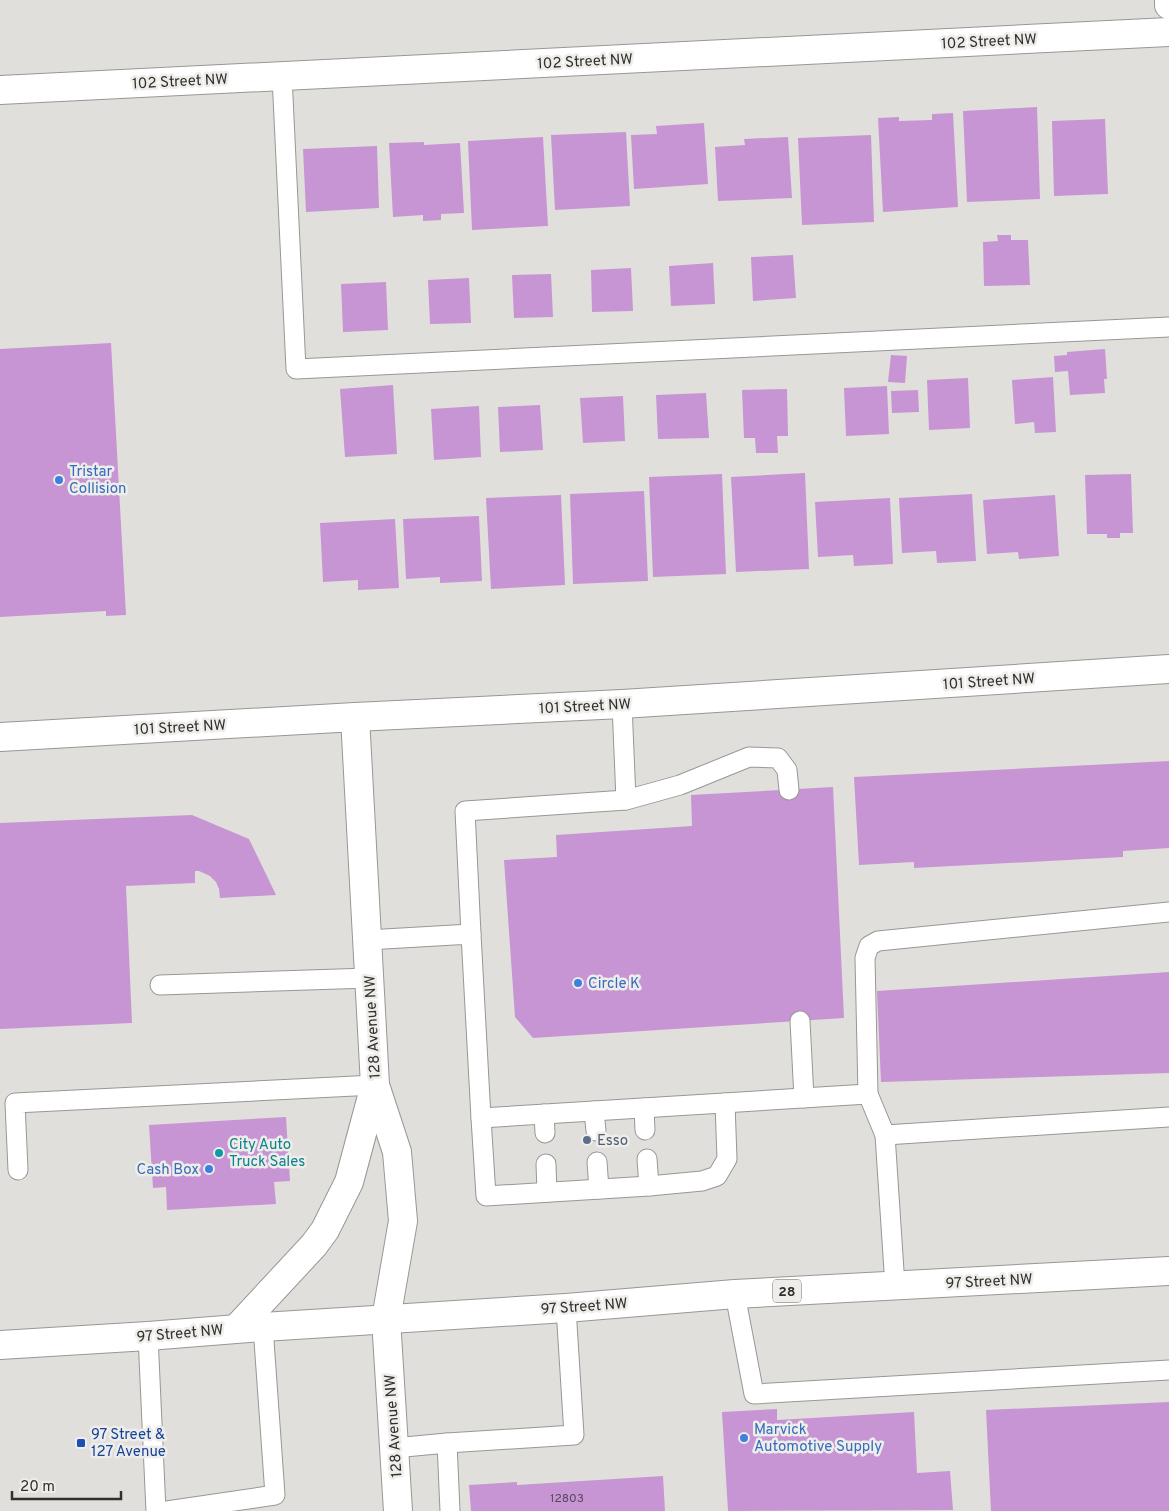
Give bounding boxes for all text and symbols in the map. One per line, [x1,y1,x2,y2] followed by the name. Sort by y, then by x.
[941,31,1037,54] street label: 102 Street NW
[537,51,633,74] street label: 102 Street NW
[132,71,228,94] street label: 102 Street NW
[69,463,126,499] place label: Tristar Collision
[53,474,65,486] marker: Tristar Collision
[942,670,1036,695] street label: 101 Street NW
[539,696,632,719] street label: 101 Street NW
[134,717,227,740] street label: 101 Street NW
[361,975,386,1079] street label: 128 Avenue NW
[588,975,640,994] place label: Circle K
[572,977,584,989] marker: Circle K
[597,1132,628,1151] place label: Esso
[581,1134,593,1146] marker: Esso
[229,1136,305,1172] place label: City Auto Truck Sales
[213,1147,225,1159] marker: City Auto Truck Sales
[137,1161,199,1180] place label: Cash Box
[203,1163,215,1175] marker: Cash Box
[945,1271,1033,1294] street label: 97 Street NW
[773,1280,801,1302] road number: 28
[540,1295,628,1320] street label: 97 Street NW
[136,1321,224,1348] street label: 97 Street NW
[381,1374,408,1478] street label: 128 Avenue NW
[754,1421,882,1457] place label: Marvick Automotive Supply
[91,1426,166,1462] place label: 97 Street & 127 Avenue
[738,1432,750,1444] marker: Marvick Automotive Supply
[75,1437,87,1449] marker: 97 Street & 127 Avenue
[12,1468,121,1500] scale bar
[20,1478,55,1497] text: 20 m
[550,1491,584,1507] house number: 12803

